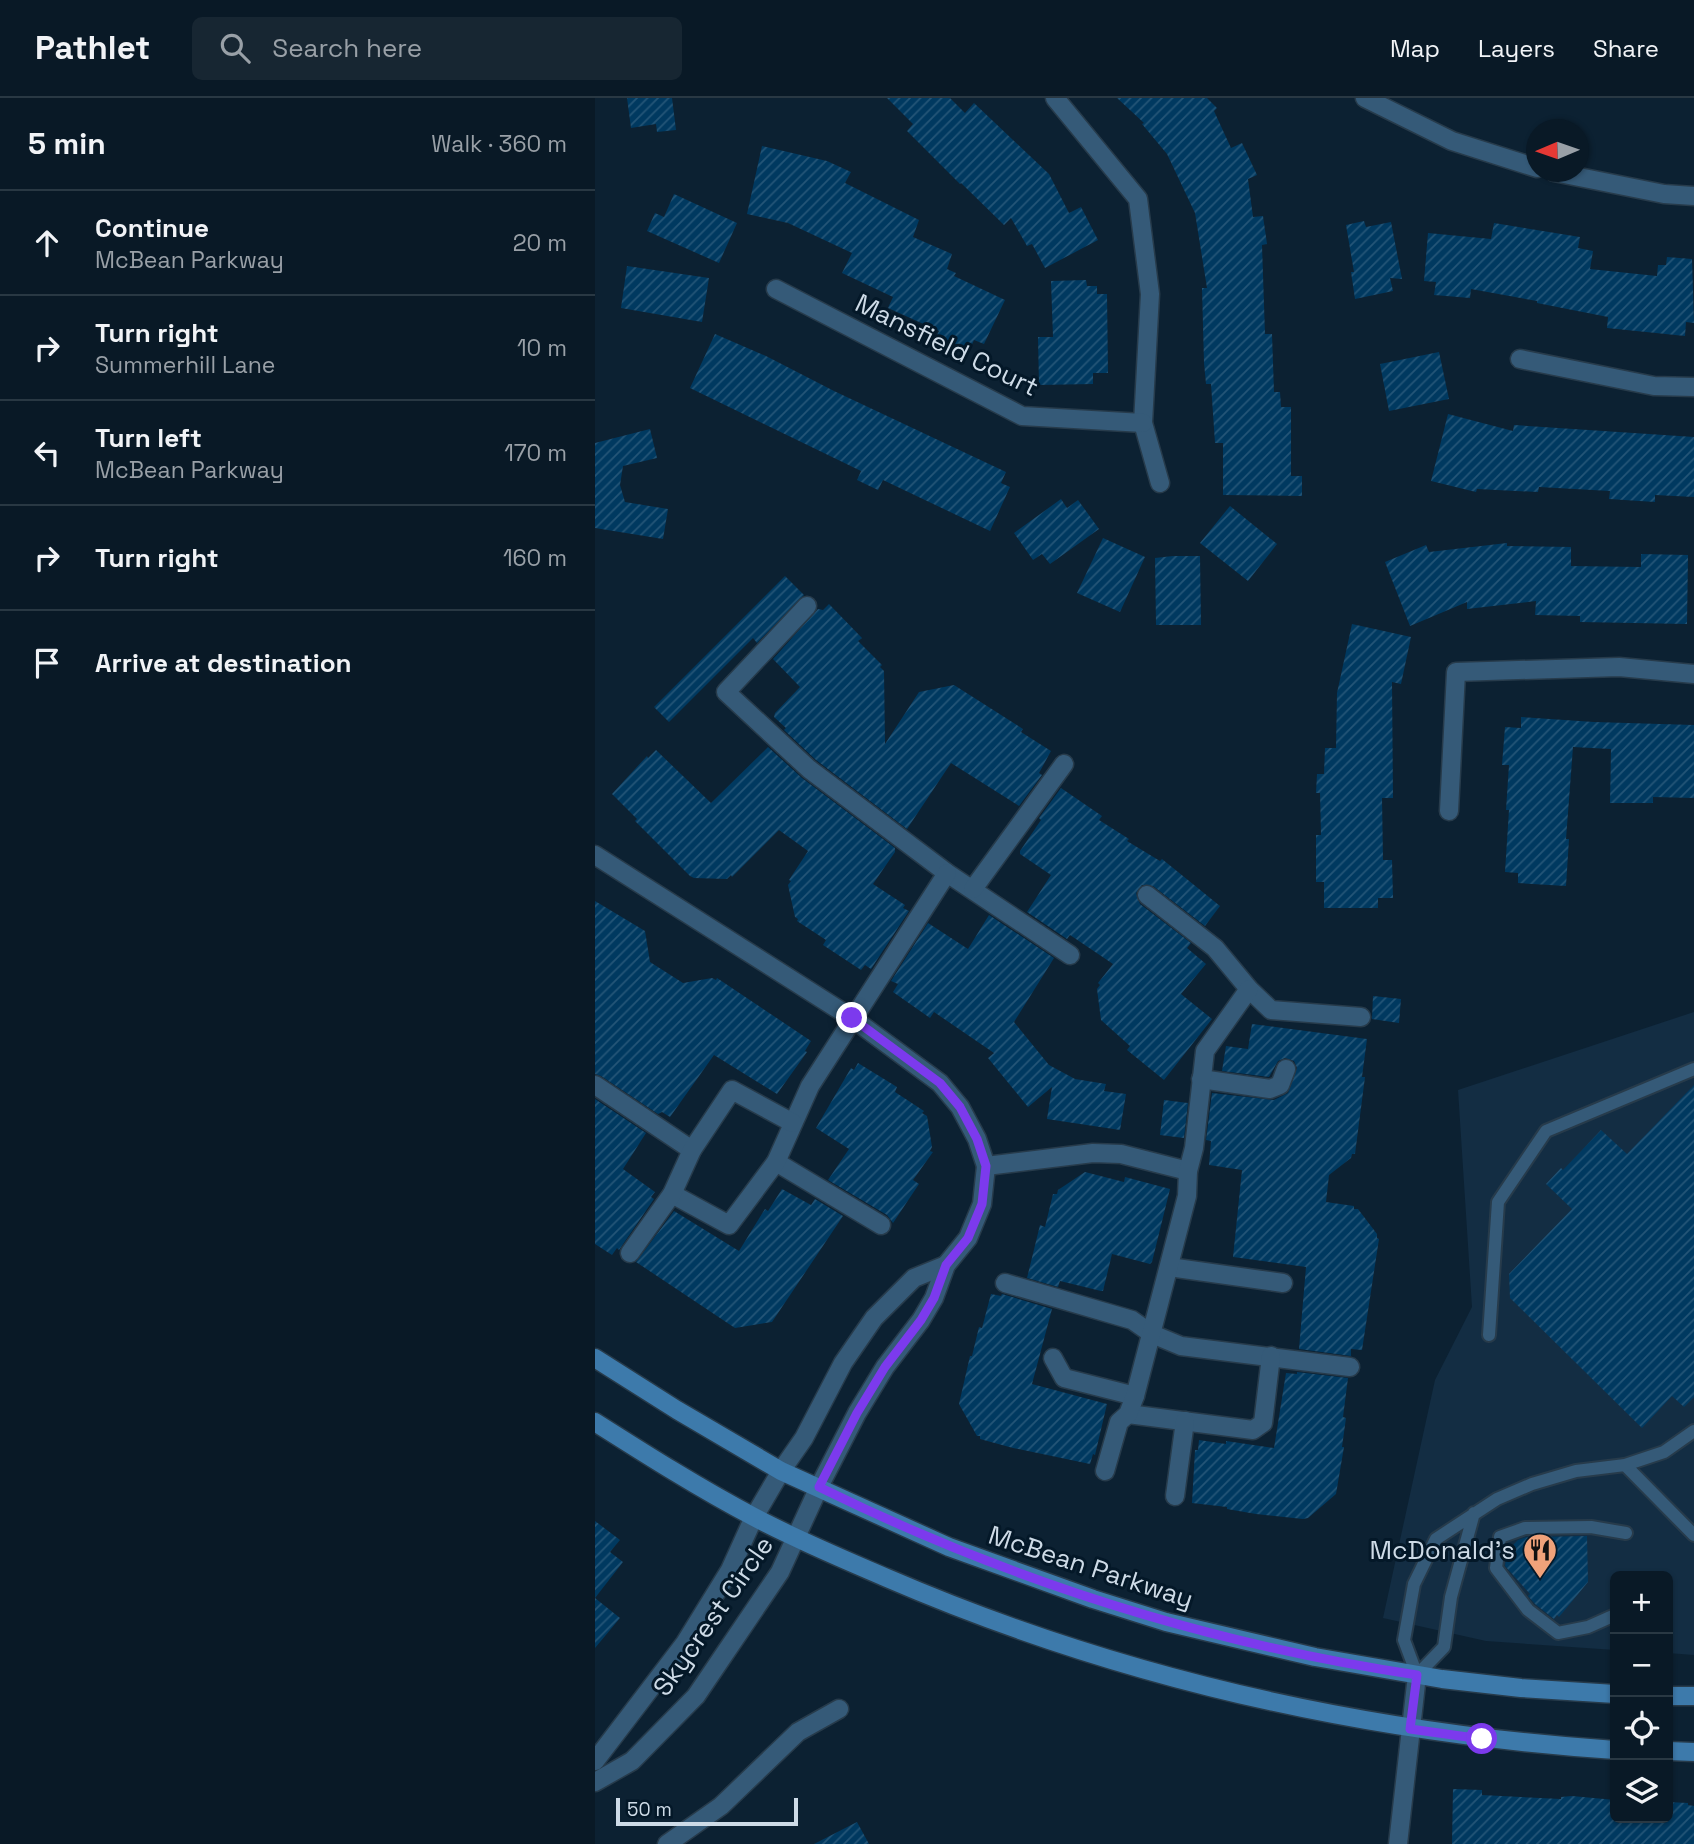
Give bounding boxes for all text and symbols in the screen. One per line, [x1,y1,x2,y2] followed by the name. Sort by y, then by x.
[192,17,682,80] search box
[35,27,150,69] text: Pathlet
[216,29,254,67] icon: search
[272,31,422,65] text: Search here
[1390,33,1440,64] text: Map
[1478,33,1555,64] text: Layers
[1593,33,1659,64] text: Share
[1526,119,1589,182] north arrow
[28,124,106,163] text: 5 min
[431,129,567,159] text: Walk · 360 m
[95,211,209,245] text: Continue
[28,224,66,262] icon: ahead
[513,228,567,258] text: 20 m
[95,245,284,275] text: McBean Parkway
[850,286,1044,404] street label: Mansfield Court
[95,316,219,350] text: Turn right
[28,329,66,367] icon: right
[517,333,567,363] text: 10 m
[95,350,275,380] text: Summerhill Lane
[95,421,202,455] text: Turn left
[28,434,66,472] icon: left
[504,438,567,468] text: 170 m
[95,455,284,485] text: McBean Parkway
[28,539,66,577] icon: right
[95,541,219,575] text: Turn right
[503,543,567,573] text: 160 m
[28,644,66,682] icon: arrive
[95,646,352,680] text: Arrive at destination
[836,1002,867,1033] route end
[984,1518,1198,1616] street label: McBean Parkway
[645,1529,781,1703] street label: Skycrest Circle
[1521,1531,1559,1580] restaurant icon: McDonald's
[1370,1533,1515,1567] place label: McDonald's
[1610,1571,1673,1823] map controls
[1610,1571,1673,1634] button: +
[1610,1634,1673,1697] button: −
[1610,1697,1673,1760] button: locate
[1466,1723,1497,1754] route start
[1610,1760,1673,1823] button: layers
[616,1795,798,1827] scale bar
[627,1797,672,1822] text: 50 m

